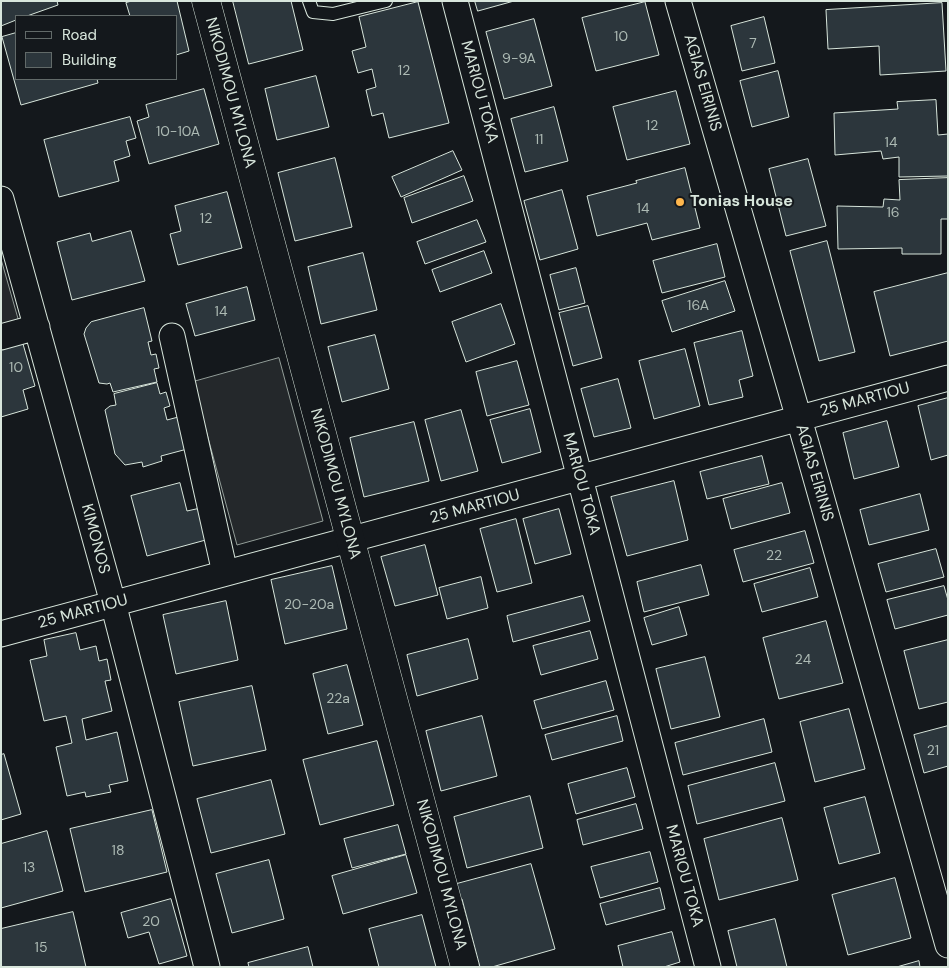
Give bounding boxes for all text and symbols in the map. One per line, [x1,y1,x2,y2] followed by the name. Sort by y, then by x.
[15,15,178,80] legend
[201,15,259,171] street label: NIKODIMOU MYLONA
[62,25,97,45] text: Road
[614,29,628,45] house number: 10
[679,32,725,134] street label: AGIAS EIRINIS
[749,36,757,52] house number: 7
[456,39,502,145] street label: MARIOU TOKA
[62,50,117,70] text: Building
[502,51,536,67] house number: 9-9A
[398,63,410,79] house number: 12
[646,118,658,134] house number: 12
[156,124,200,140] house number: 10-10A
[535,132,543,148] house number: 11
[885,135,897,151] house number: 14
[690,192,793,212] place label: Tonias House
[674,196,686,208] marker: Tonias House
[637,201,649,217] house number: 14
[886,205,900,221] house number: 16
[200,211,212,227] house number: 12
[687,298,709,314] house number: 16A
[215,304,227,320] house number: 14
[9,360,23,376] house number: 10
[818,379,912,421] street label: 25 MARTIOU
[306,406,364,562] street label: NIKODIMOU MYLONA
[791,422,837,524] street label: AGIAS EIRINIS
[558,431,604,537] street label: MARIOU TOKA
[428,486,522,528] street label: 25 MARTIOU
[76,502,114,576] street label: KIMONOS
[766,548,782,564] house number: 22
[36,591,130,633] street label: 25 MARTIOU
[284,597,334,613] house number: 20-20a
[795,652,811,668] house number: 24
[326,691,350,707] house number: 22a
[927,743,939,759] house number: 21
[412,797,470,953] street label: NIKODIMOU MYLONA
[661,823,707,929] street label: MARIOU TOKA
[112,843,124,859] house number: 18
[23,860,35,876] house number: 13
[142,914,160,930] house number: 20
[35,940,47,956] house number: 15

